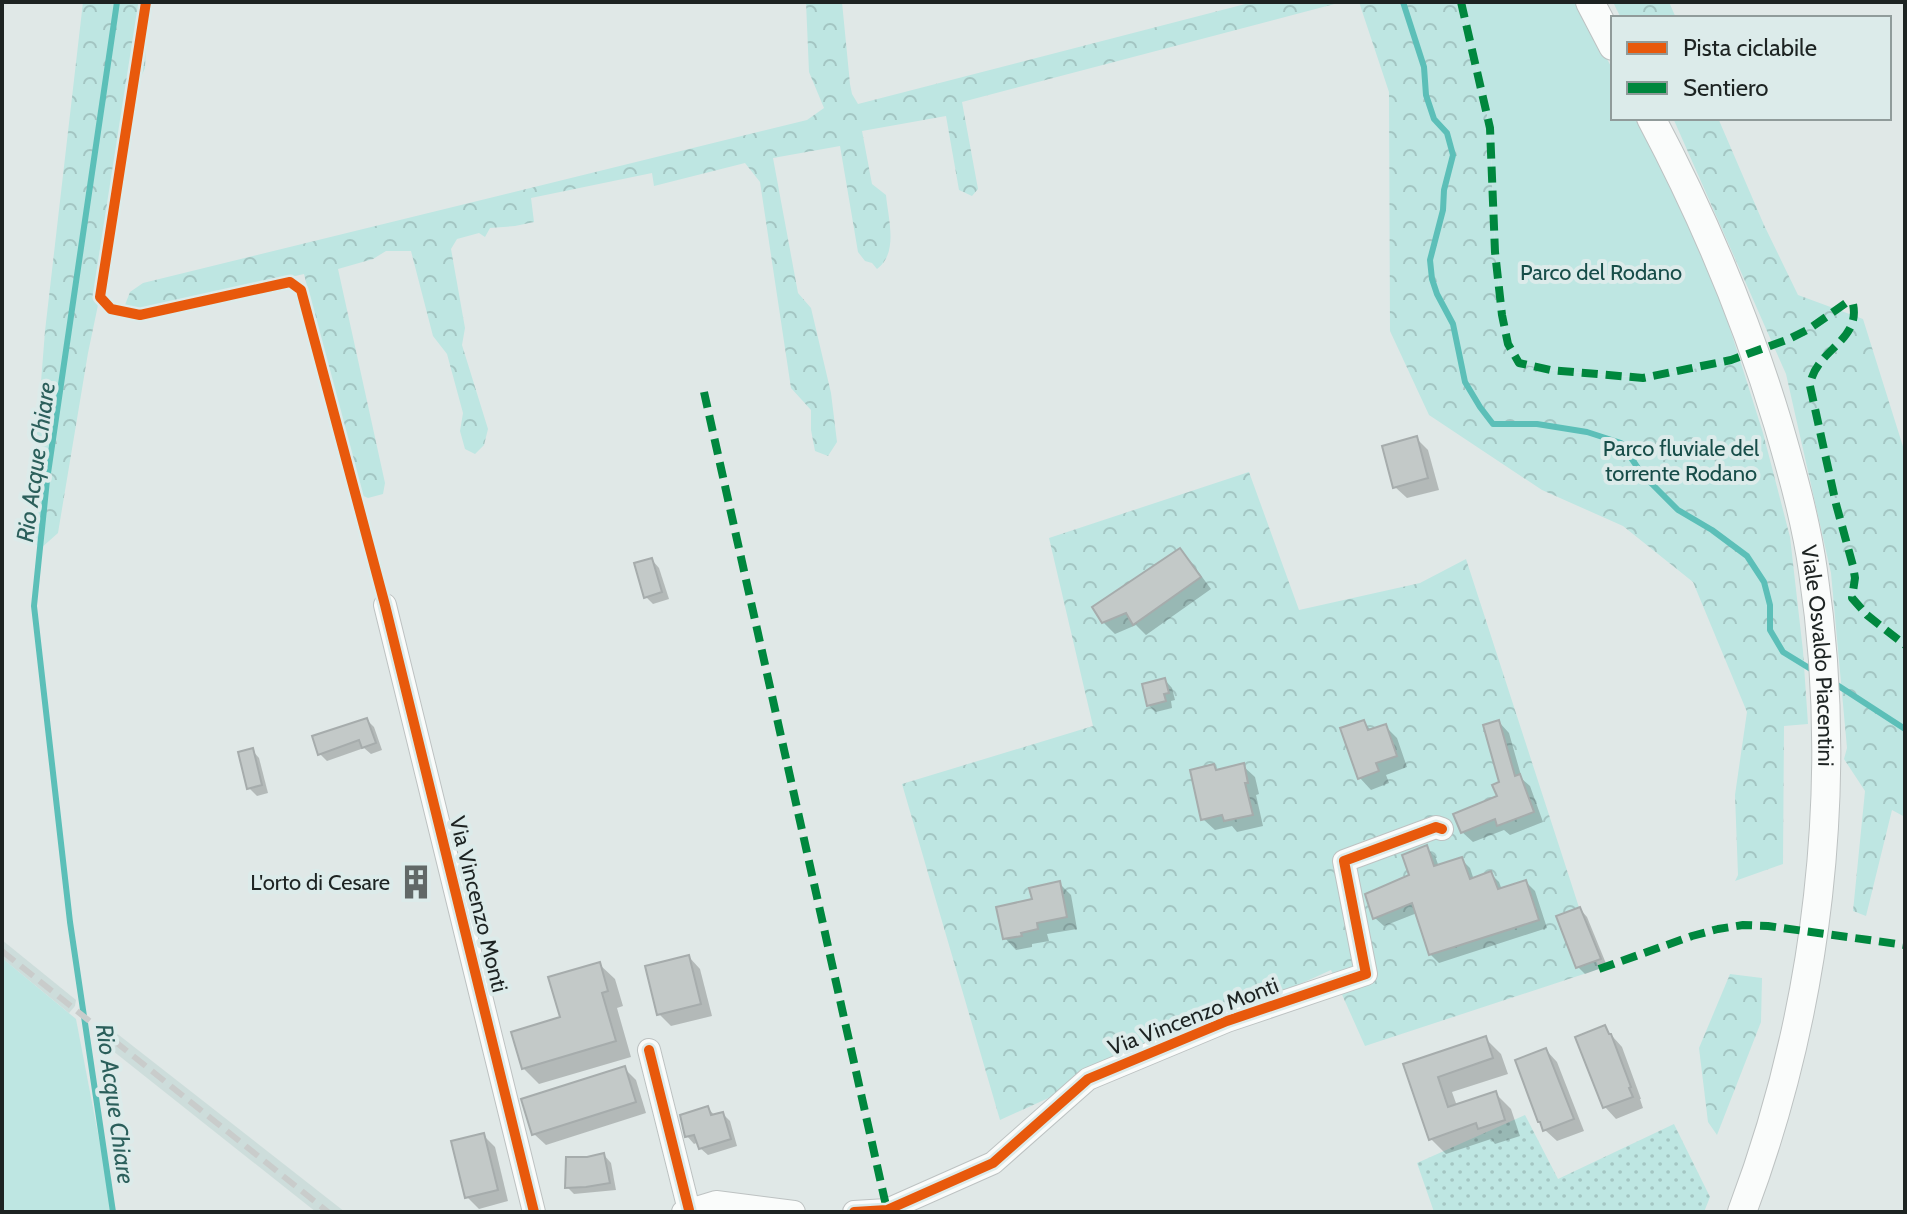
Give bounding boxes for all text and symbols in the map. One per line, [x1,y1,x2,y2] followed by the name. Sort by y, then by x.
[1611,16,1891,120] legend
[1683,33,1817,62] text: Pista ciclabile
[1683,73,1768,102] text: Sentiero
[1520,259,1682,286] park label: Parco del Rodano
[10,380,61,544] water label: Rio Acque Chiare
[1603,435,1760,487] park label: Parco fluviale del torrente Rodano
[1795,543,1839,767] street label: Viale Osvaldo Piacentini
[444,813,513,995] street label: Via Vincenzo Monti
[397,863,435,901] building icon: L'orto di Cesare
[250,869,390,896] place label: L'orto di Cesare
[1104,972,1282,1061] street label: Via Vincenzo Monti
[90,1022,141,1186] water label: Rio Acque Chiare

